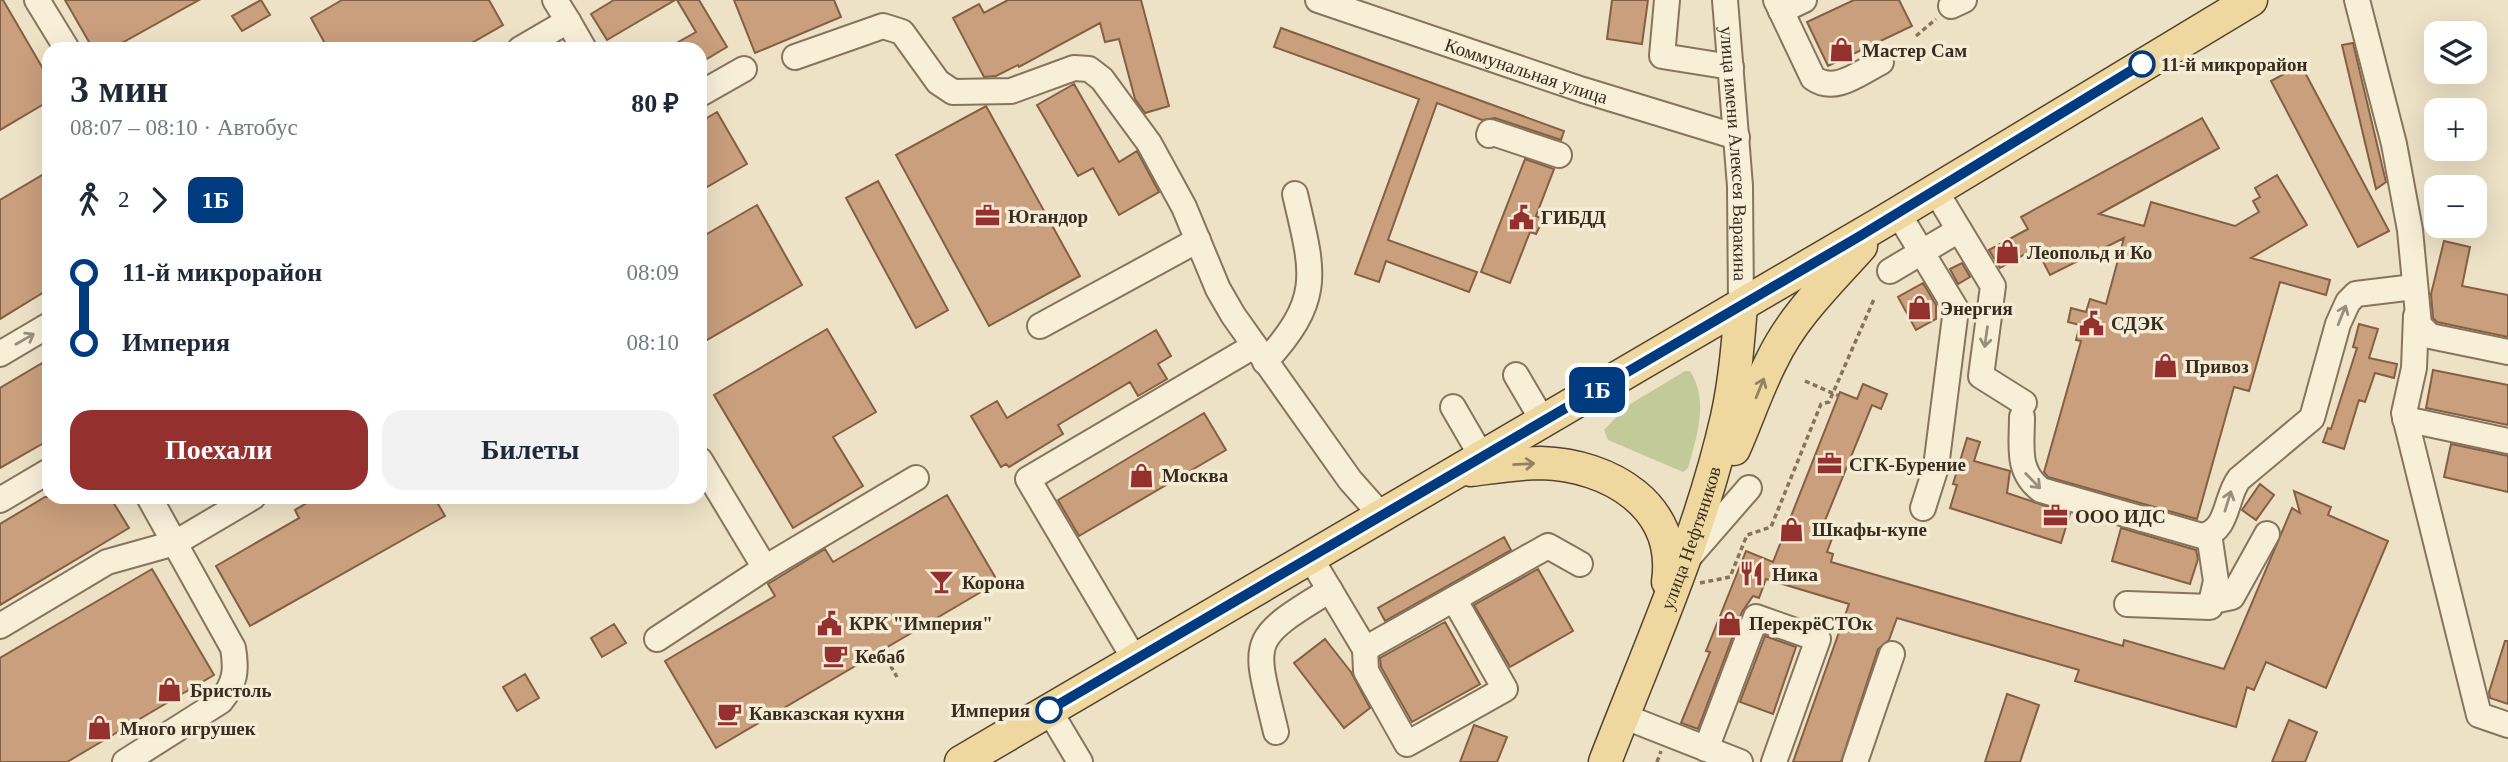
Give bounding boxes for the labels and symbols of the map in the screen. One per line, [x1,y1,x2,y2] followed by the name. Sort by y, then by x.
[1717,25,1751,282] street label: улица имени Алексея Варакина
[1442,33,1611,108] street label: Коммунальная улица
[1828,36,1856,64] shop icon: Мастер Сам
[1862,40,1967,61] place label: Мастер Сам
[2129,51,2155,77] marker: 11-й микрорайон
[2161,54,2307,75] place label: 11-й микрорайон
[974,202,1002,230] office icon: Югандор
[1507,203,1535,231] public building icon: ГИБДД
[1008,206,1088,227] place label: Югандор
[1541,207,1606,228] place label: ГИБДД
[1993,238,2021,266] shop icon: Леопольд и Ко
[2027,242,2152,263] place label: Леопольд и Ко
[1906,294,1934,322] shop icon: Энергия
[1940,298,2013,319] place label: Энергия
[2337,305,2350,327] one-way arrow
[2077,309,2105,337] public building icon: СДЭК
[2111,313,2164,334] place label: СДЭК
[1980,325,1993,348] one-way arrow
[14,332,34,346] one-way arrow
[2151,352,2179,380] shop icon: Привоз
[2185,356,2249,377] place label: Привоз
[1566,367,1628,413] line badge: 1Б
[1755,377,1768,399] one-way arrow
[1815,450,1843,478] office icon: СГК-Бурение
[1849,454,1966,475] place label: СГК-Бурение
[1512,458,1535,471] one-way arrow
[1128,461,1156,489] shop icon: Москва
[1656,464,1724,613] street label: улица Нефтяников
[1162,465,1229,486] place label: Москва
[2024,473,2041,490] one-way arrow
[2223,490,2236,512] one-way arrow
[2041,502,2069,530] office icon: ООО ИДС
[2075,506,2166,527] place label: ООО ИДС
[1778,515,1806,543] shop icon: Шкафы-купе
[1812,519,1927,540] place label: Шкафы-купе
[1738,560,1766,588] restaurant icon: Ника
[1772,564,1818,585] place label: Ника
[928,568,956,596] bar icon: Корона
[962,572,1025,593] place label: Корона
[815,609,843,637] public building icon: КРК "Империя"
[1715,609,1743,637] shop icon: ПерекрёСТОк
[849,613,993,634] place label: КРК "Империя"
[1749,613,1873,634] place label: ПерекрёСТОк
[821,642,849,670] cafe icon: Кебаб
[855,646,905,667] place label: Кебаб
[156,676,184,704] shop icon: Бристоль
[190,680,272,701] place label: Бристоль
[1036,697,1062,723] marker: Империя
[715,699,743,727] cafe icon: Кавказская кухня
[951,700,1030,721] place label: Империя
[749,703,905,724] place label: Кавказская кухня
[86,714,114,742] shop icon: Много игрушек
[120,718,256,739] place label: Много игрушек

